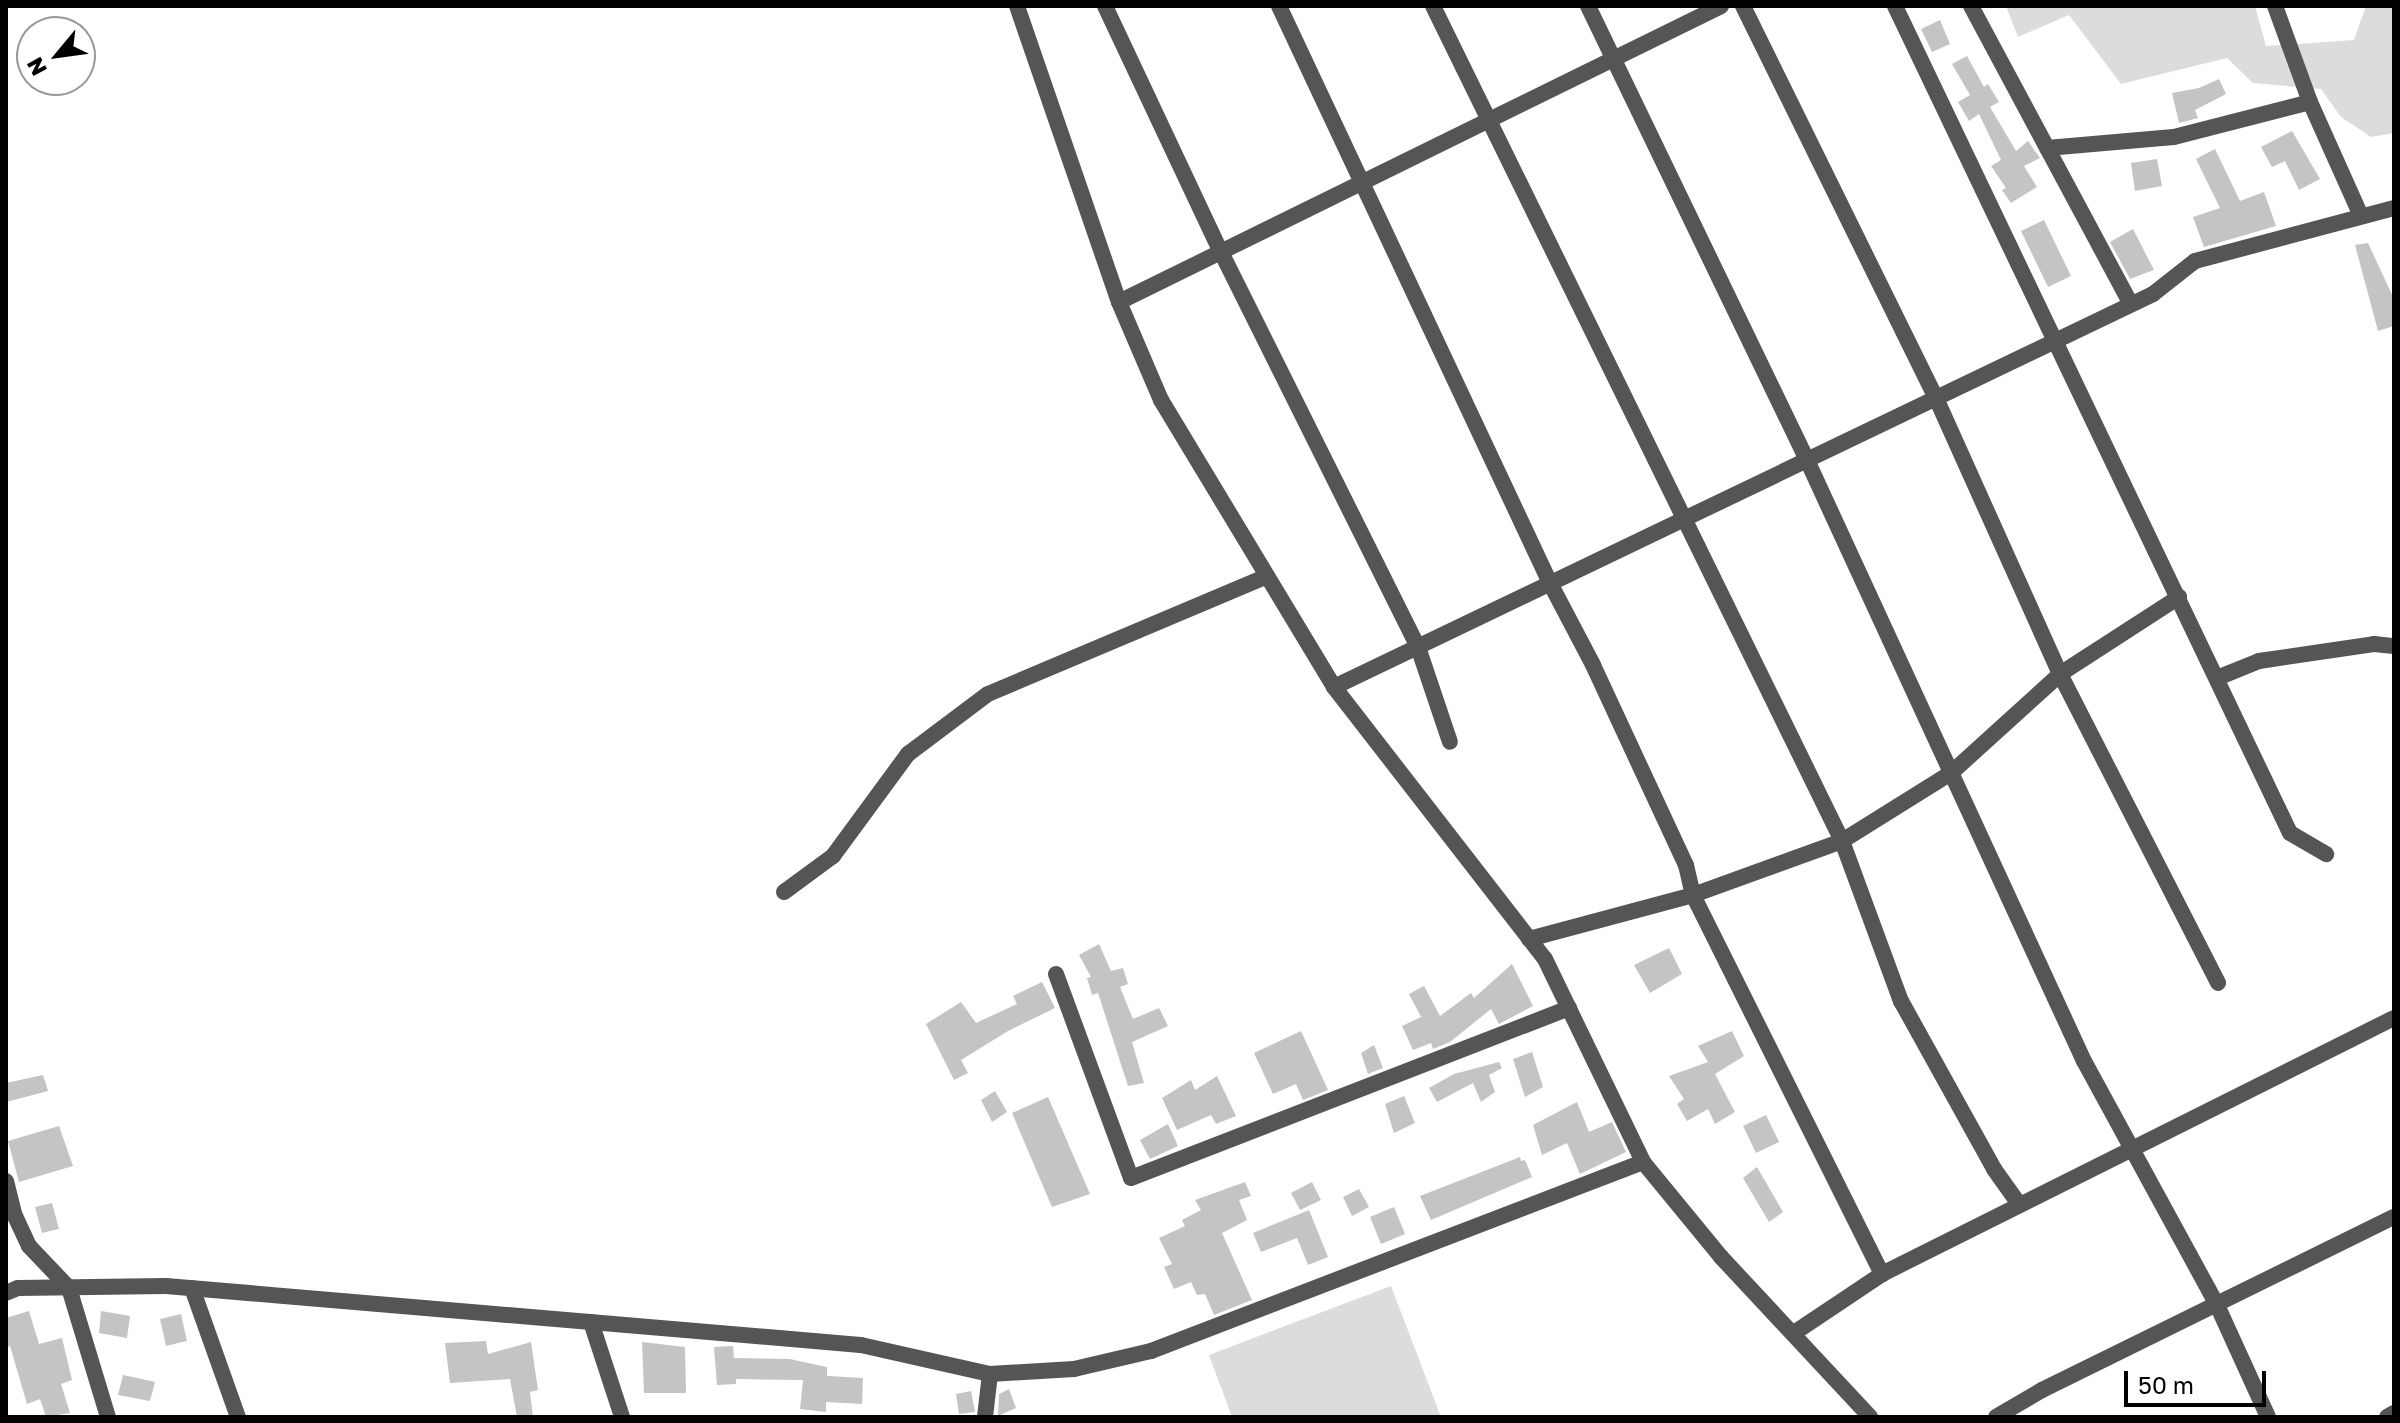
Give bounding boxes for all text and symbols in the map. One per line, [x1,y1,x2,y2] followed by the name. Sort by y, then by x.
[16,16,96,96] north arrow
[20,53,52,81] text: N
[2128,1355,2270,1405] scale bar
[2138,1370,2194,1399] text: 50 m

